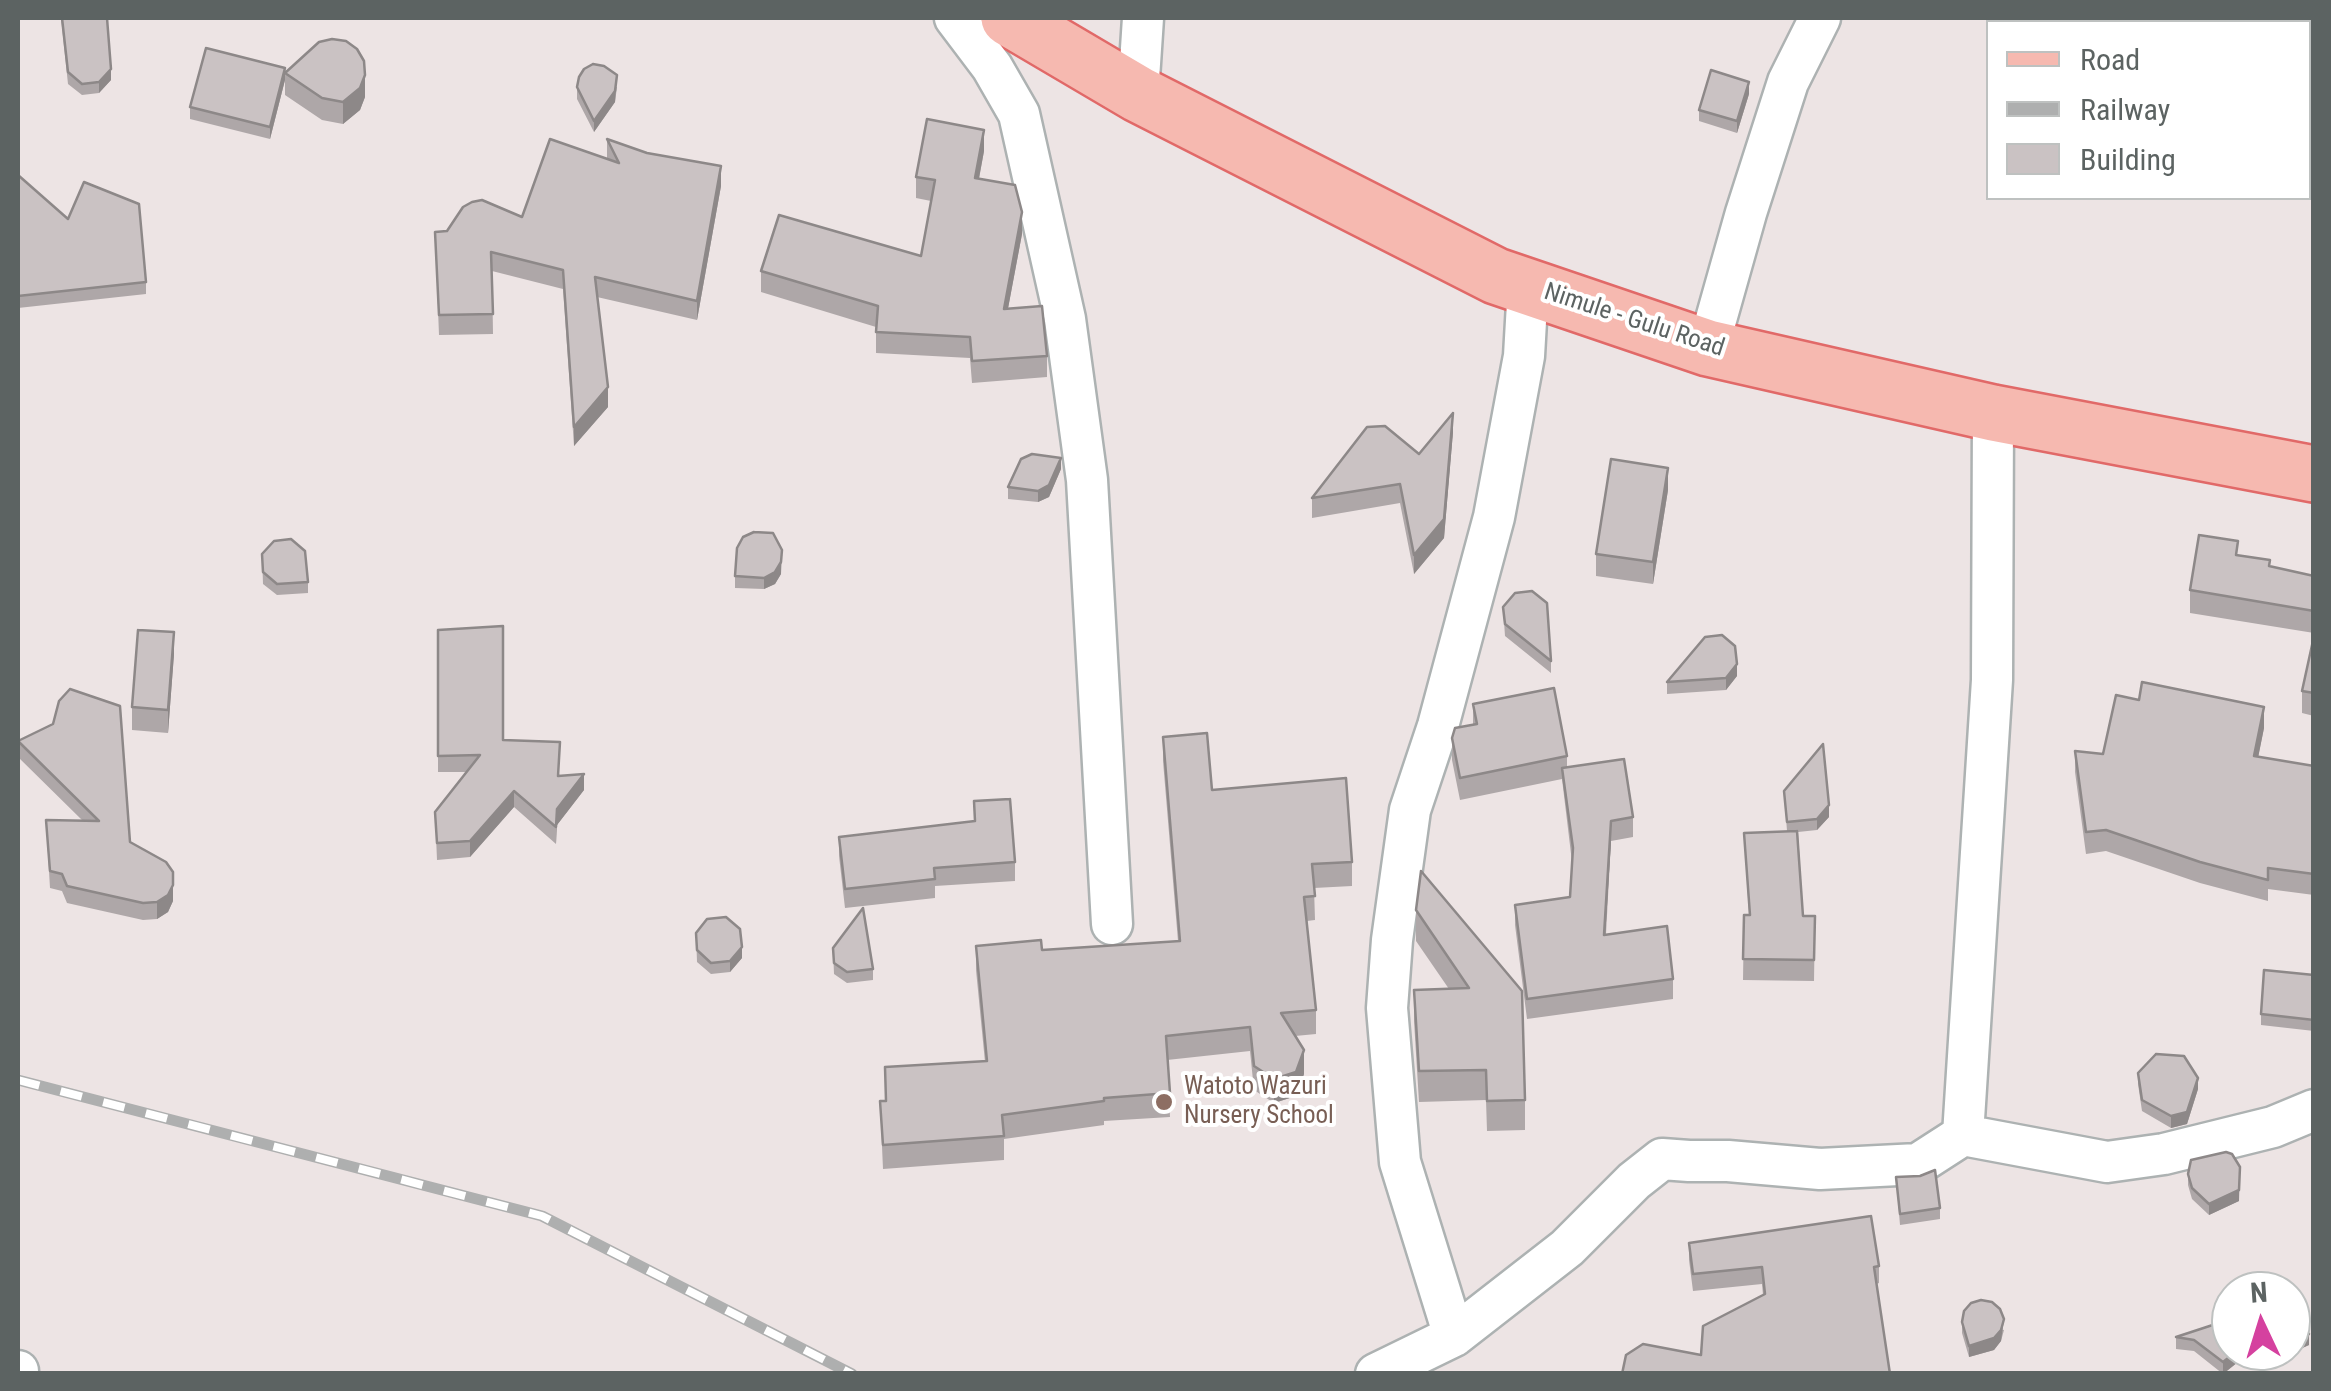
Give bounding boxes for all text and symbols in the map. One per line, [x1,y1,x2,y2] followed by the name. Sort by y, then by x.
[1986,20,2311,200] legend
[2080,42,2140,77] text: Road
[2080,92,2170,127] text: Railway
[2080,142,2176,177] text: Building
[1540,278,1728,364] street label: Nimule - Gulu Road
[1184,1073,1334,1132] place label: Watoto Wazuri Nursery School
[1153,1091,1175,1113] marker: Watoto Wazuri Nursery School
[2211,1271,2311,1371] north arrow
[2249,1276,2269,1310] text: N

